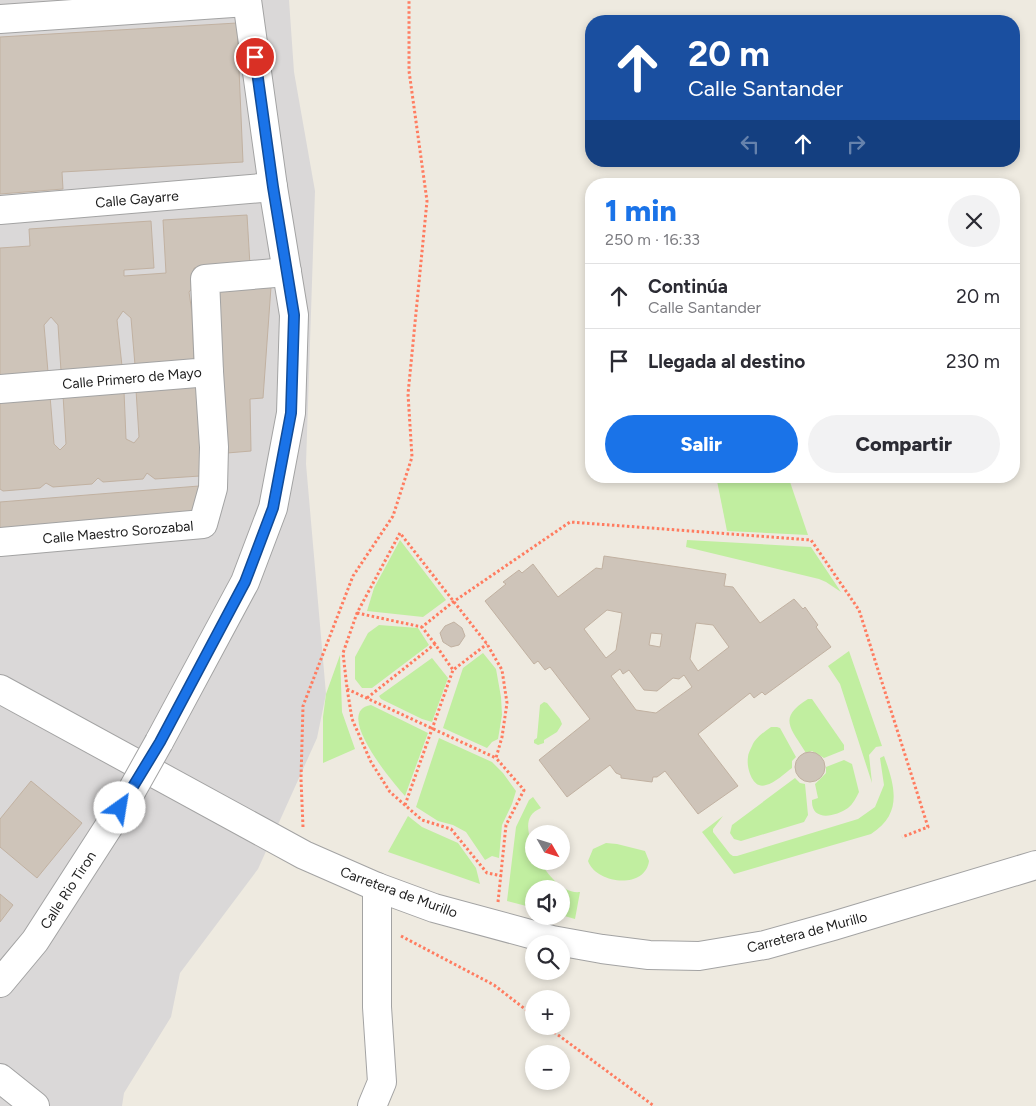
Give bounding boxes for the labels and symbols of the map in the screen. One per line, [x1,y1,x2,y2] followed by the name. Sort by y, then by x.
[234,36,276,78] pin
[95,187,180,212] street label: Calle Gayarre
[62,364,202,393] street label: Calle Primero de Mayo
[42,517,194,548] street label: Calle Maestro Sorozabal
[93,781,145,833] position arrow
[525,825,570,870] north arrow
[37,848,100,933] street label: Calle Rio Tiron
[338,863,460,922] street label: Carretera de Murillo
[745,908,869,957] street label: Carretera de Murillo

